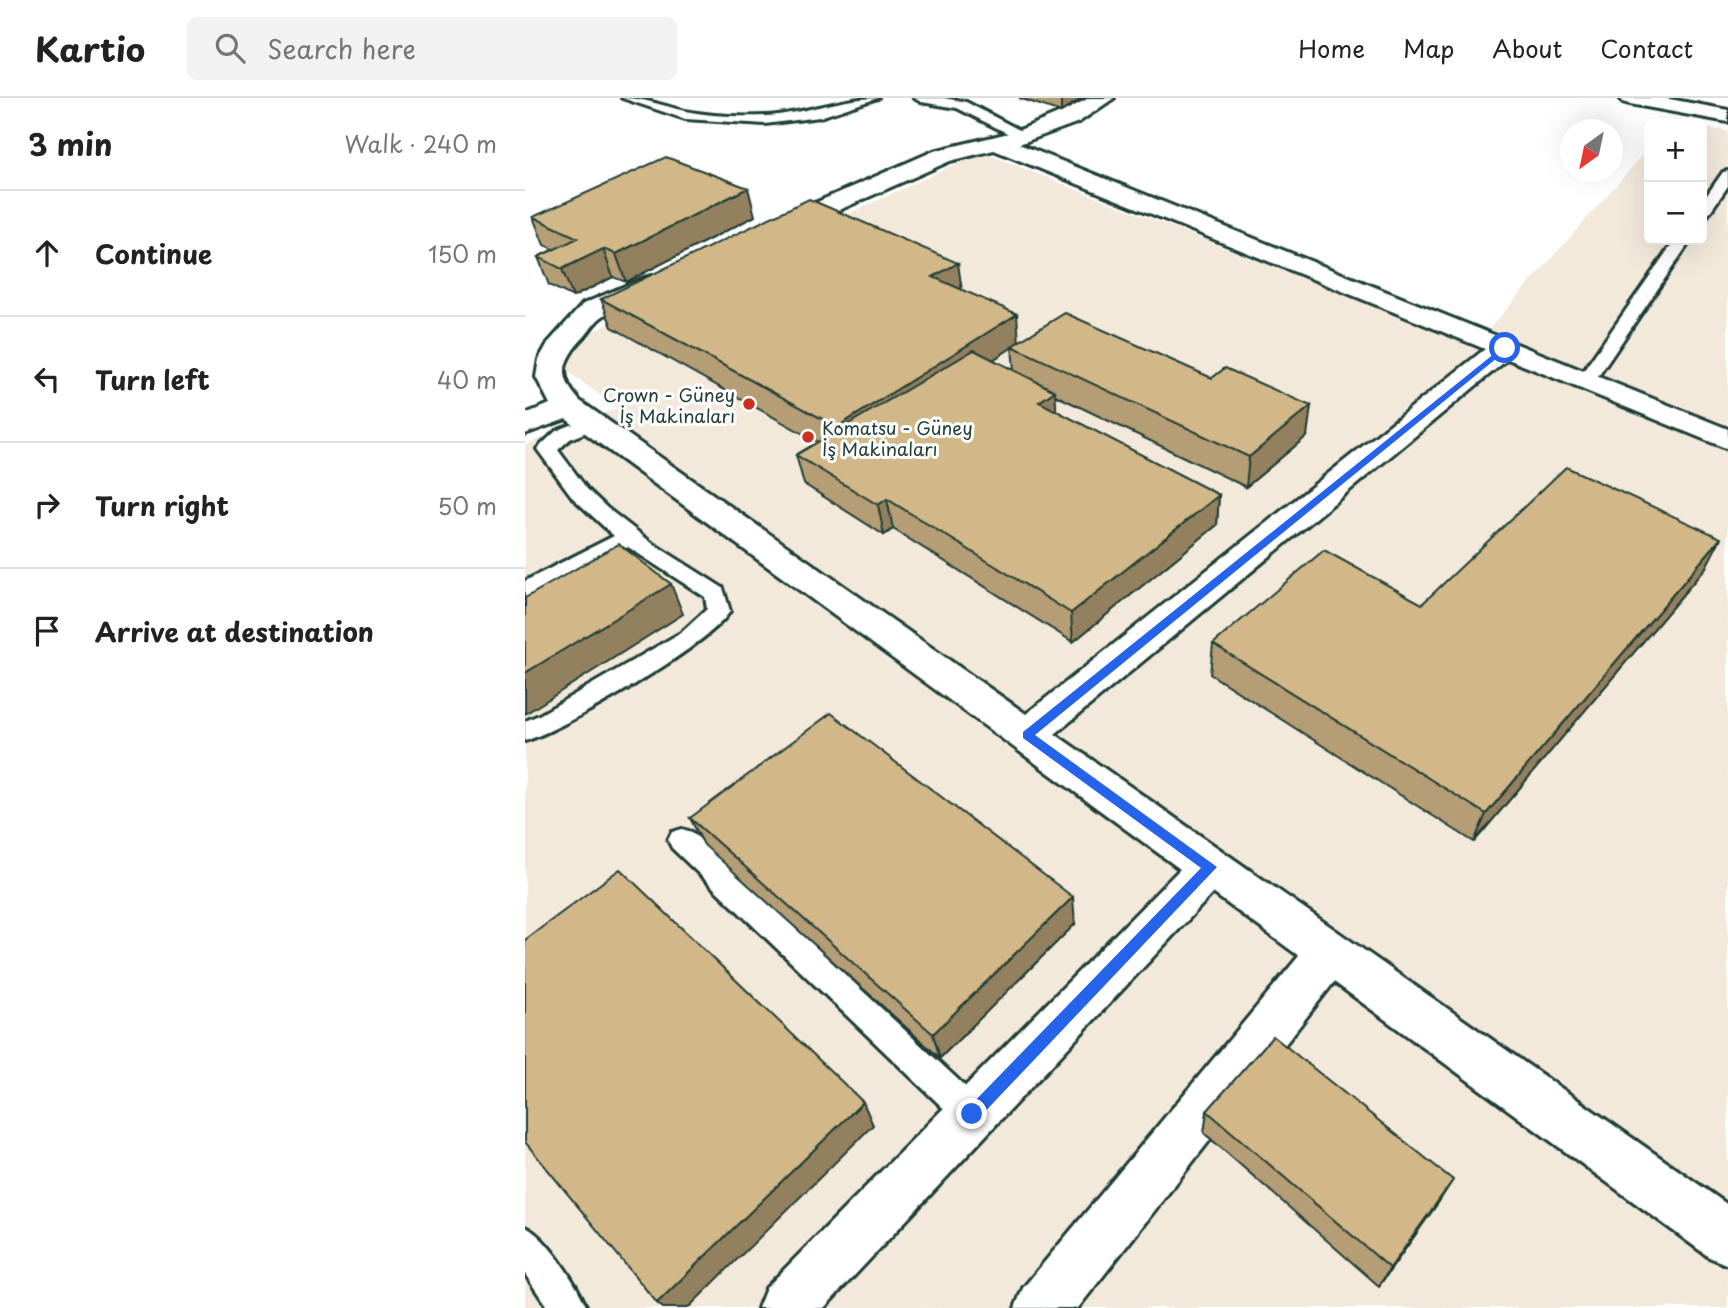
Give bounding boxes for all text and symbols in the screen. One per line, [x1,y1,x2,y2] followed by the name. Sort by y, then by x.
[187,17,677,80] search box
[35,23,145,73] text: Kartio
[211,29,249,67] icon: search
[267,29,416,68] text: Search here
[1298,30,1365,66] text: Home
[1403,30,1454,66] text: Map
[1492,30,1562,66] text: About
[1600,30,1693,66] text: Contact
[1560,119,1623,182] north arrow
[1644,119,1707,245] map controls
[1644,119,1707,182] button: +
[28,121,113,166] text: 3 min
[345,126,497,161] text: Walk · 240 m
[1644,182,1707,245] button: −
[28,234,66,272] icon: ahead
[95,234,212,273] text: Continue
[428,236,497,271] text: 150 m
[1489,332,1520,363] route start
[28,360,66,398] icon: left
[95,360,210,399] text: Turn left
[437,362,497,397] text: 40 m
[603,381,735,429] place label: Crown - Güney İş Makinaları
[741,396,757,412] marker: Crown - Güney İş Makinaları
[822,414,973,462] place label: Komatsu - Güney İş Makinaları
[800,429,816,445] marker: Komatsu - Güney İş Makinaları
[28,486,66,524] icon: right
[95,486,229,525] text: Turn right
[437,488,497,523] text: 50 m
[28,612,66,650] icon: arrive
[95,612,374,651] text: Arrive at destination
[956,1098,987,1129] route end

